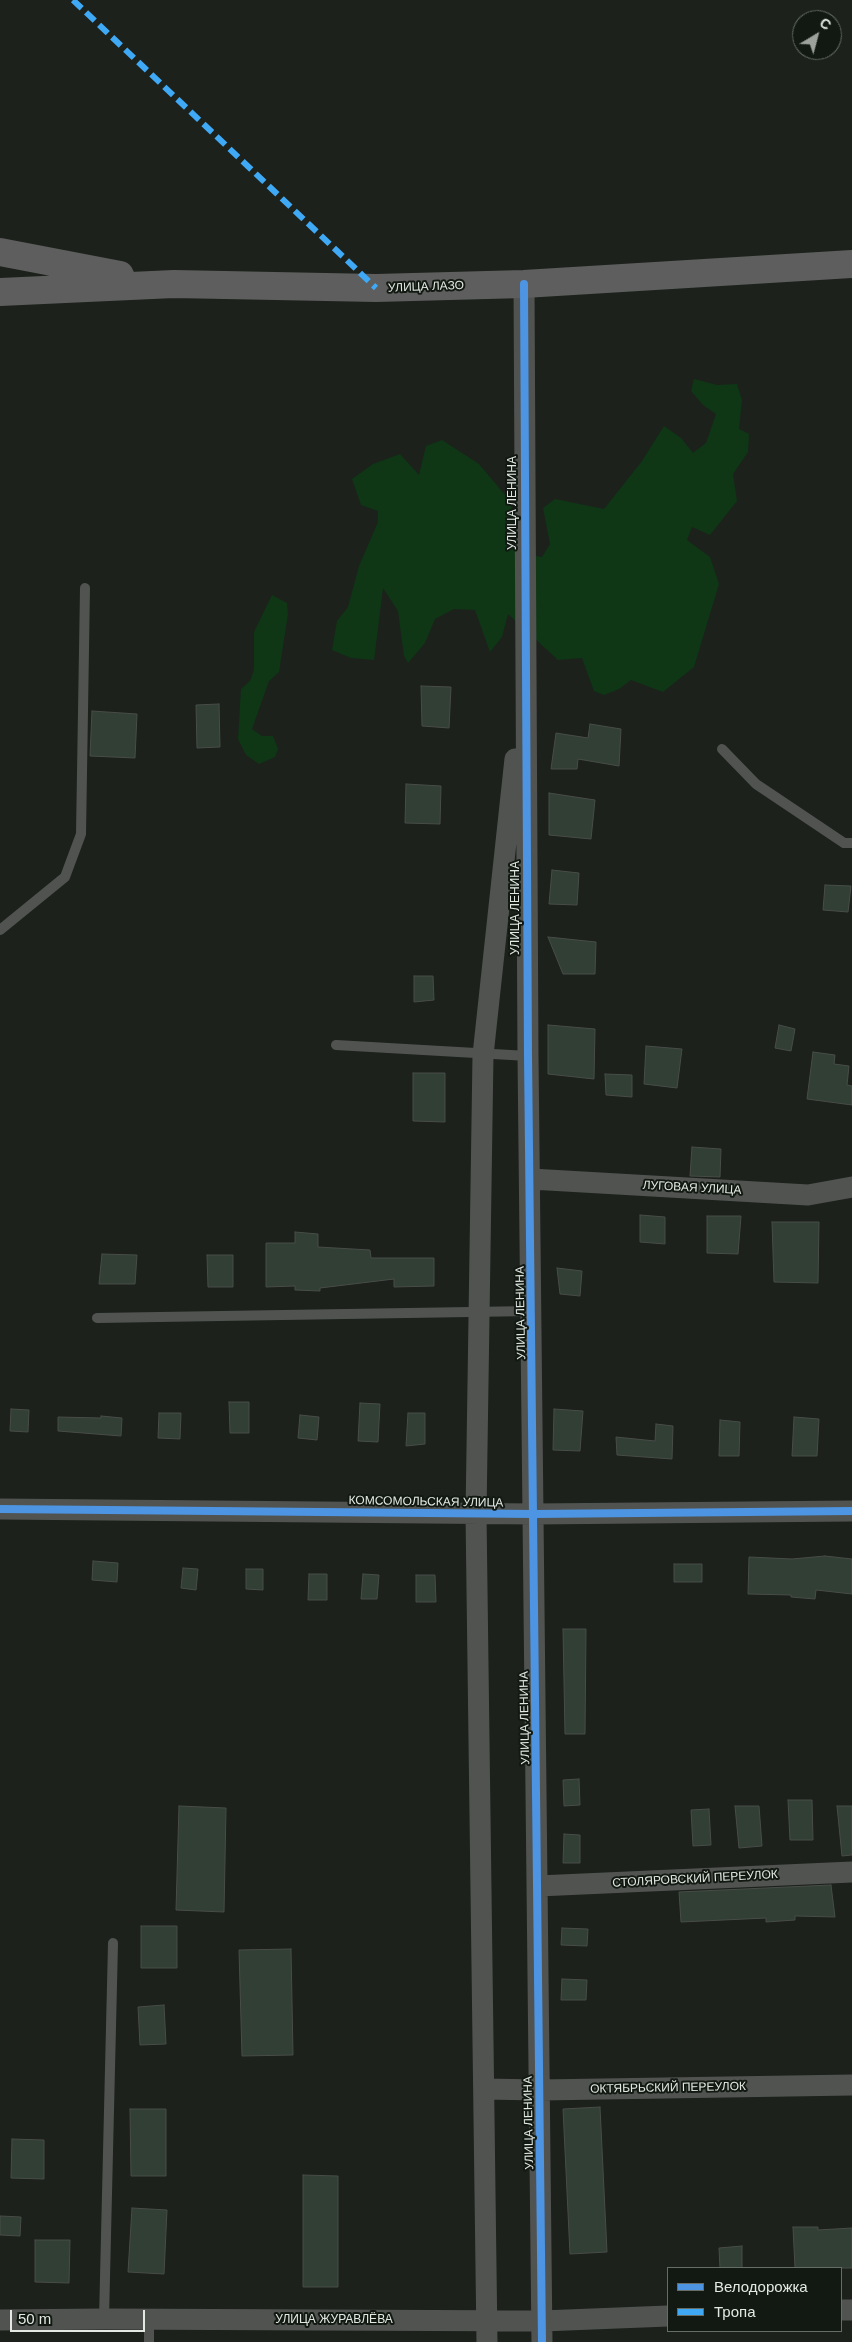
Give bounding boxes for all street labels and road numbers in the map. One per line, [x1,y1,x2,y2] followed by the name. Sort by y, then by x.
[388,278,464,296] street label: УЛИЦА ЛАЗО
[506,456,520,550] street label: УЛИЦА ЛЕНИНА
[509,861,523,955] street label: УЛИЦА ЛЕНИНА
[642,1178,742,1198] street label: ЛУГОВАЯ УЛИЦА
[513,1266,529,1360] street label: УЛИЦА ЛЕНИНА
[348,1493,504,1511] street label: КОМСОМОЛЬСКАЯ УЛИЦА
[517,1671,533,1765] street label: УЛИЦА ЛЕНИНА
[612,1867,778,1891] street label: СТОЛЯРОВСКИЙ ПЕРЕУЛОК
[521,2076,537,2170] street label: УЛИЦА ЛЕНИНА
[590,2079,746,2097] street label: ОКТЯБРЬСКИЙ ПЕРЕУЛОК
[275,2313,393,2327] street label: УЛИЦА ЖУРАВЛЁВА

